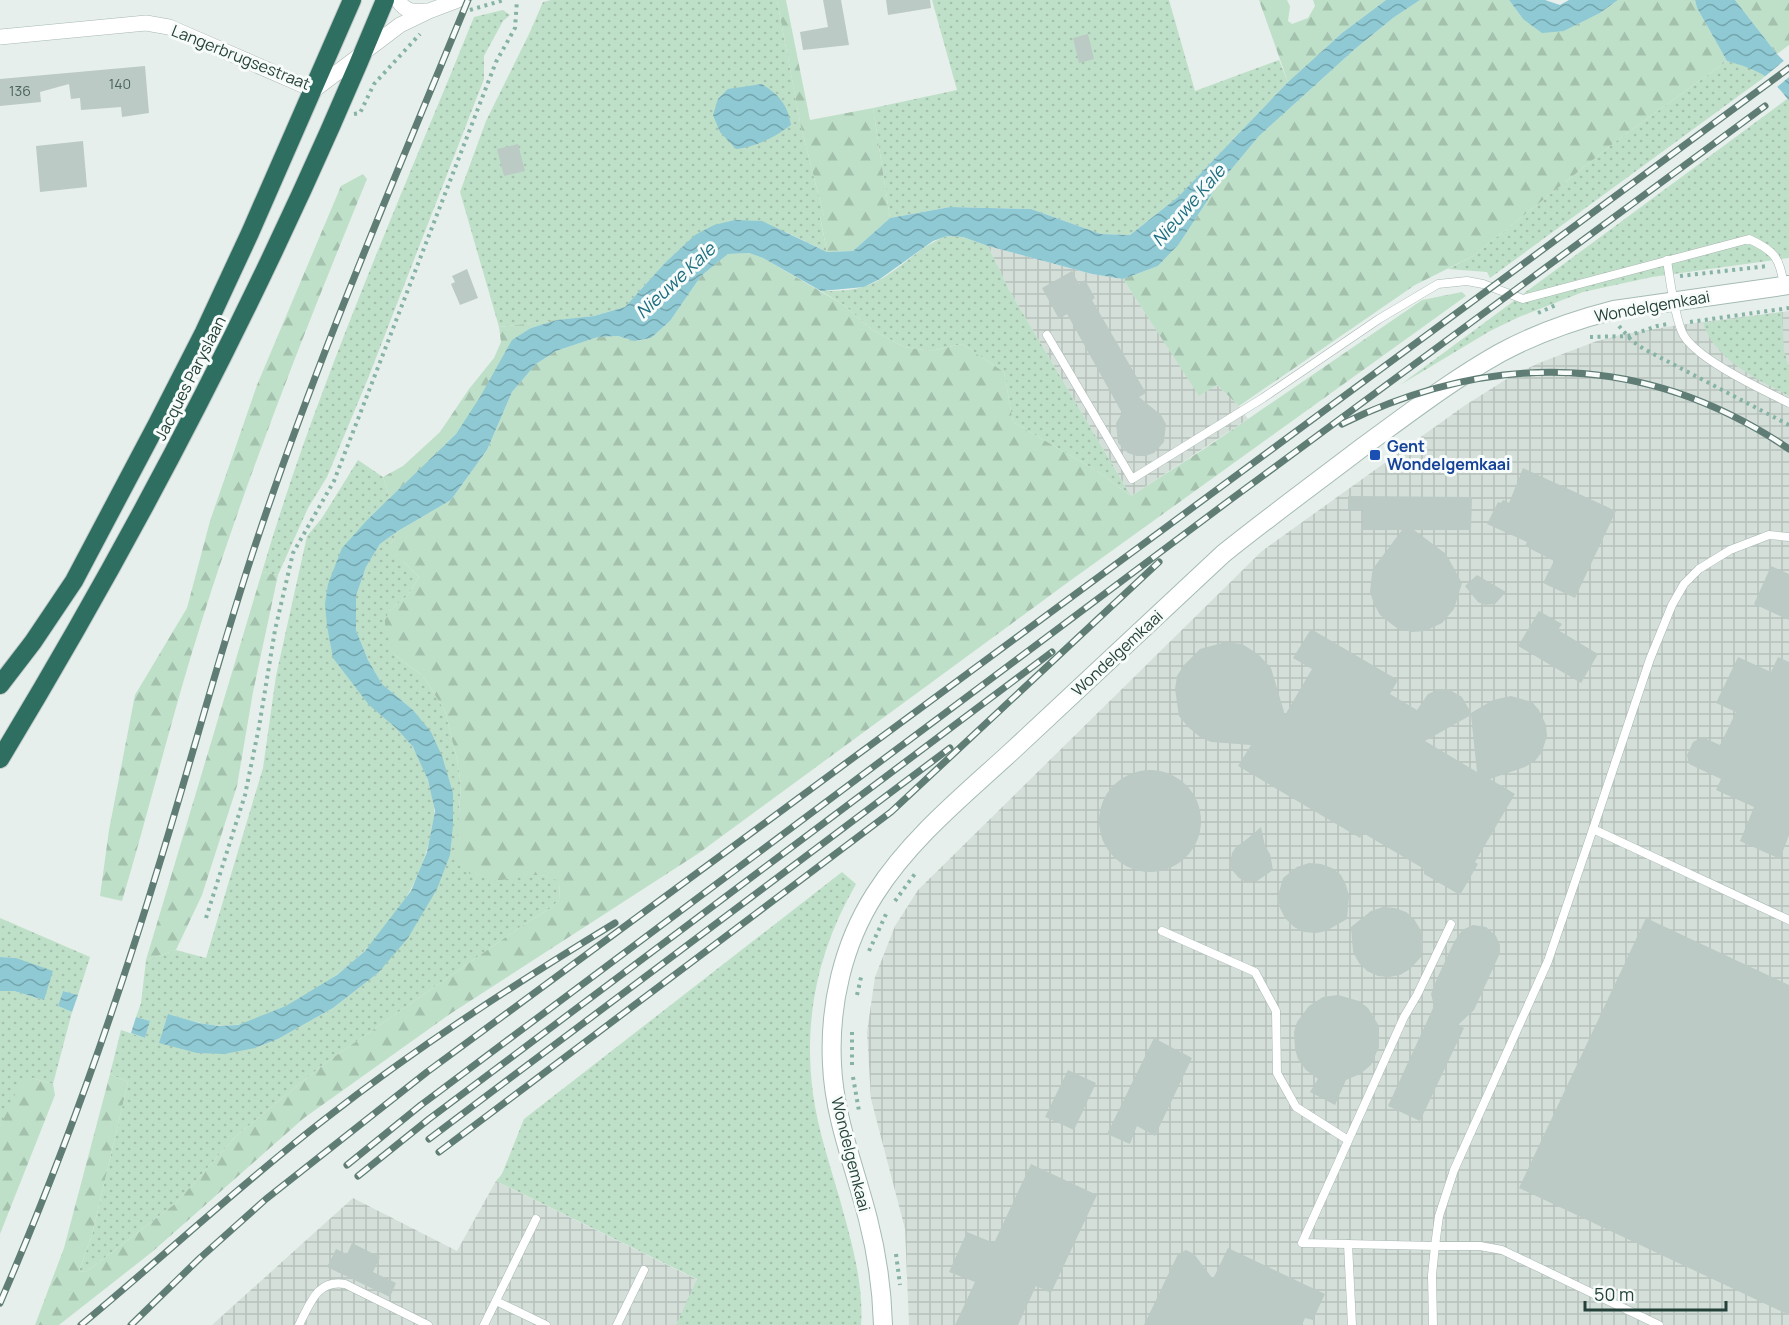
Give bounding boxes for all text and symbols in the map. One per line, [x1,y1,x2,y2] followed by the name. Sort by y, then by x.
[168,19,314,95] street label: Langerbrugsestraat
[109,74,131,93] house number: 140
[9,81,31,100] house number: 136
[1146,158,1231,251] water label: Nieuwe Kale
[630,236,721,323] water label: Nieuwe Kale
[1592,285,1712,327] street label: Wondelgemkaai
[149,312,231,444] street label: Jacques Paryslaan
[1387,435,1511,475] place label: Gent Wondelgemkaai
[1368,448,1382,462] marker: Gent Wondelgemkaai
[1067,605,1167,701] street label: Wondelgemkaai
[826,1095,876,1213] street label: Wondelgemkaai
[1585,1274,1726,1312] scale bar
[1594,1282,1634,1306] text: 50 m

